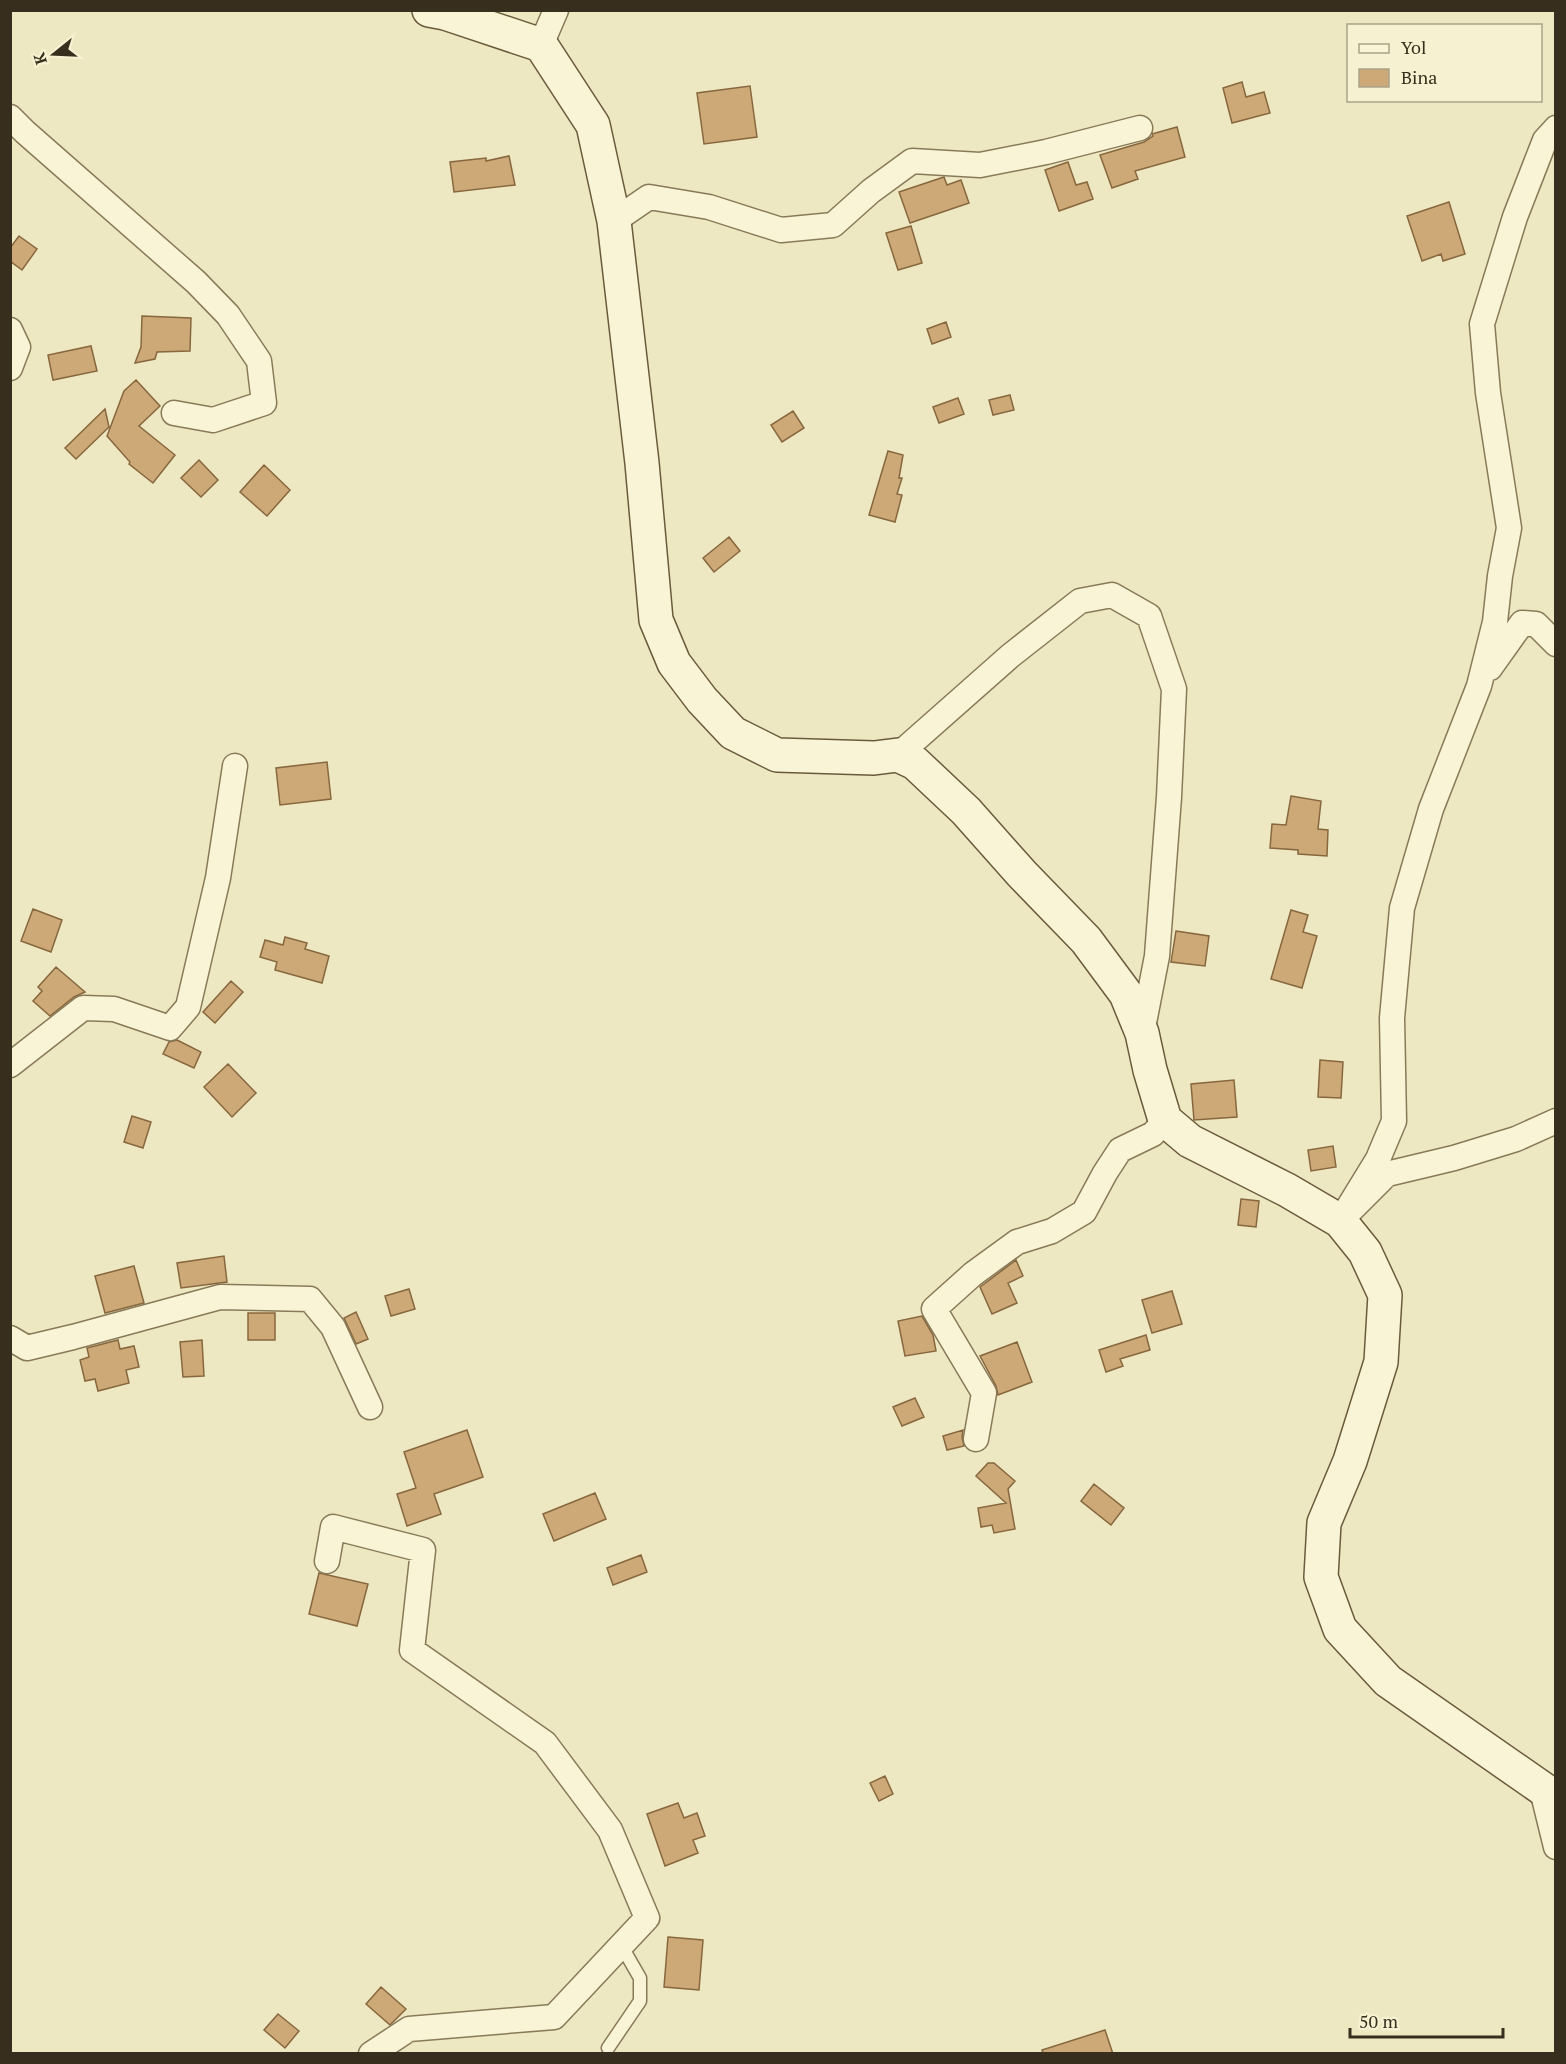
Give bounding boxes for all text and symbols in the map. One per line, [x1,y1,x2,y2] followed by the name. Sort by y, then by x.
[24,24,84,84] north arrow
[1347,24,1542,102] legend
[1401,35,1426,59] text: Yol
[27,49,52,67] text: K
[1401,65,1437,89] text: Bina
[1350,2001,1503,2039] scale bar
[1359,2009,1399,2033] text: 50 m

